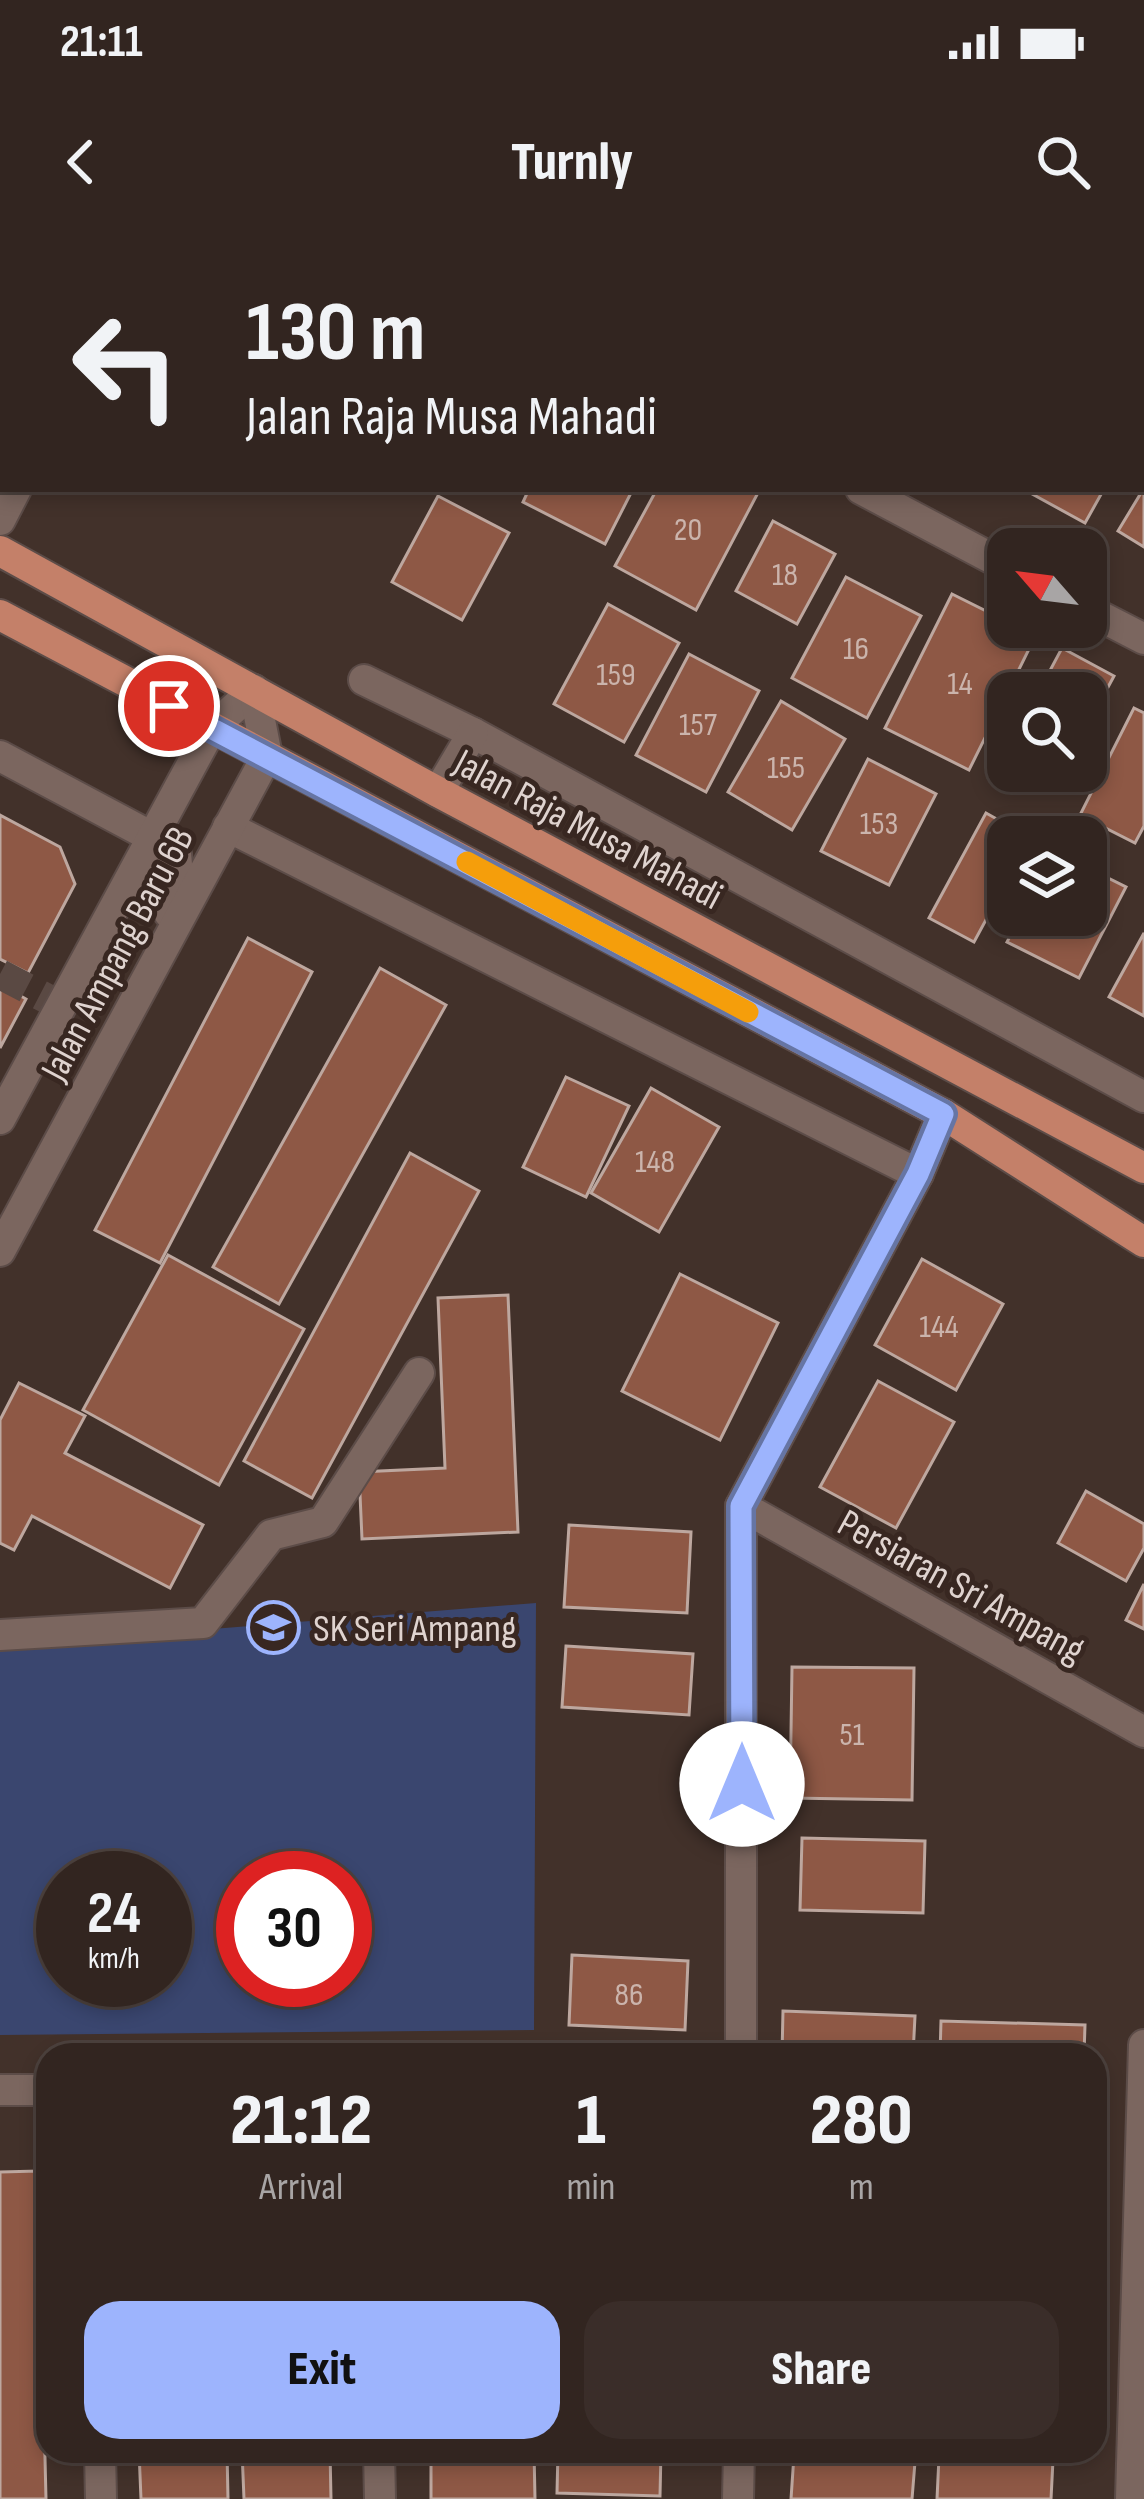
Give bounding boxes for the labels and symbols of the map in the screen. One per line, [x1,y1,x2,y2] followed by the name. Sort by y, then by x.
[674,510,702,550] house number: 20
[987,528,1107,648] north arrow
[772,555,798,595] house number: 18
[843,629,869,669] house number: 16
[118,655,220,757] pin
[596,655,636,695] house number: 159
[947,664,973,704] house number: 14
[679,705,717,745] house number: 157
[445,739,730,921] street label: Jalan Raja Musa Mahadi
[767,748,805,788] house number: 155
[860,804,898,844] house number: 153
[31,819,205,1090] street label: Jalan Ampang Baru 6B
[635,1142,675,1182] house number: 148
[919,1307,959,1347] house number: 144
[829,1500,1092,1674] street label: Persiaran Sri Ampang
[246,1599,302,1655] school or university icon: SK Seri Ampang
[313,1606,517,1653] place label: SK Seri Ampang
[840,1715,865,1755] house number: 51
[679,1721,805,1847] position arrow
[216,1851,372,2007] speed limit sign: 30
[615,1975,643,2015] house number: 86

